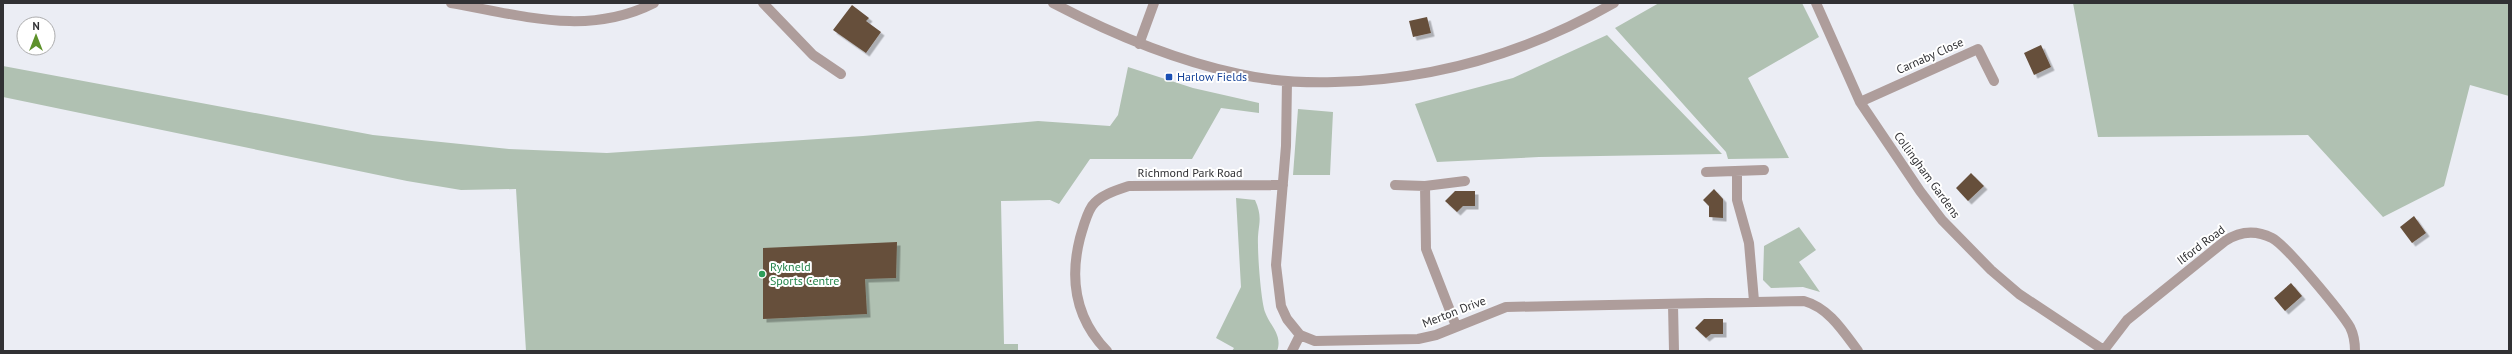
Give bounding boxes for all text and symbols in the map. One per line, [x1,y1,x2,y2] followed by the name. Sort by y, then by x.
[16,16,56,56] north arrow
[32,19,40,33] text: N
[1894,34,1966,77] street label: Carnaby Close
[1177,69,1247,84] place label: Harlow Fields
[1164,72,1174,82] marker: Harlow Fields
[1891,129,1964,221] street label: Collingham Gardens
[1137,165,1243,180] street label: Richmond Park Road
[2174,222,2228,268] street label: Ilford Road
[770,259,839,288] place label: Rykneld Sports Centre
[757,269,767,279] marker: Rykneld Sports Centre
[1420,293,1488,331] street label: Merton Drive

